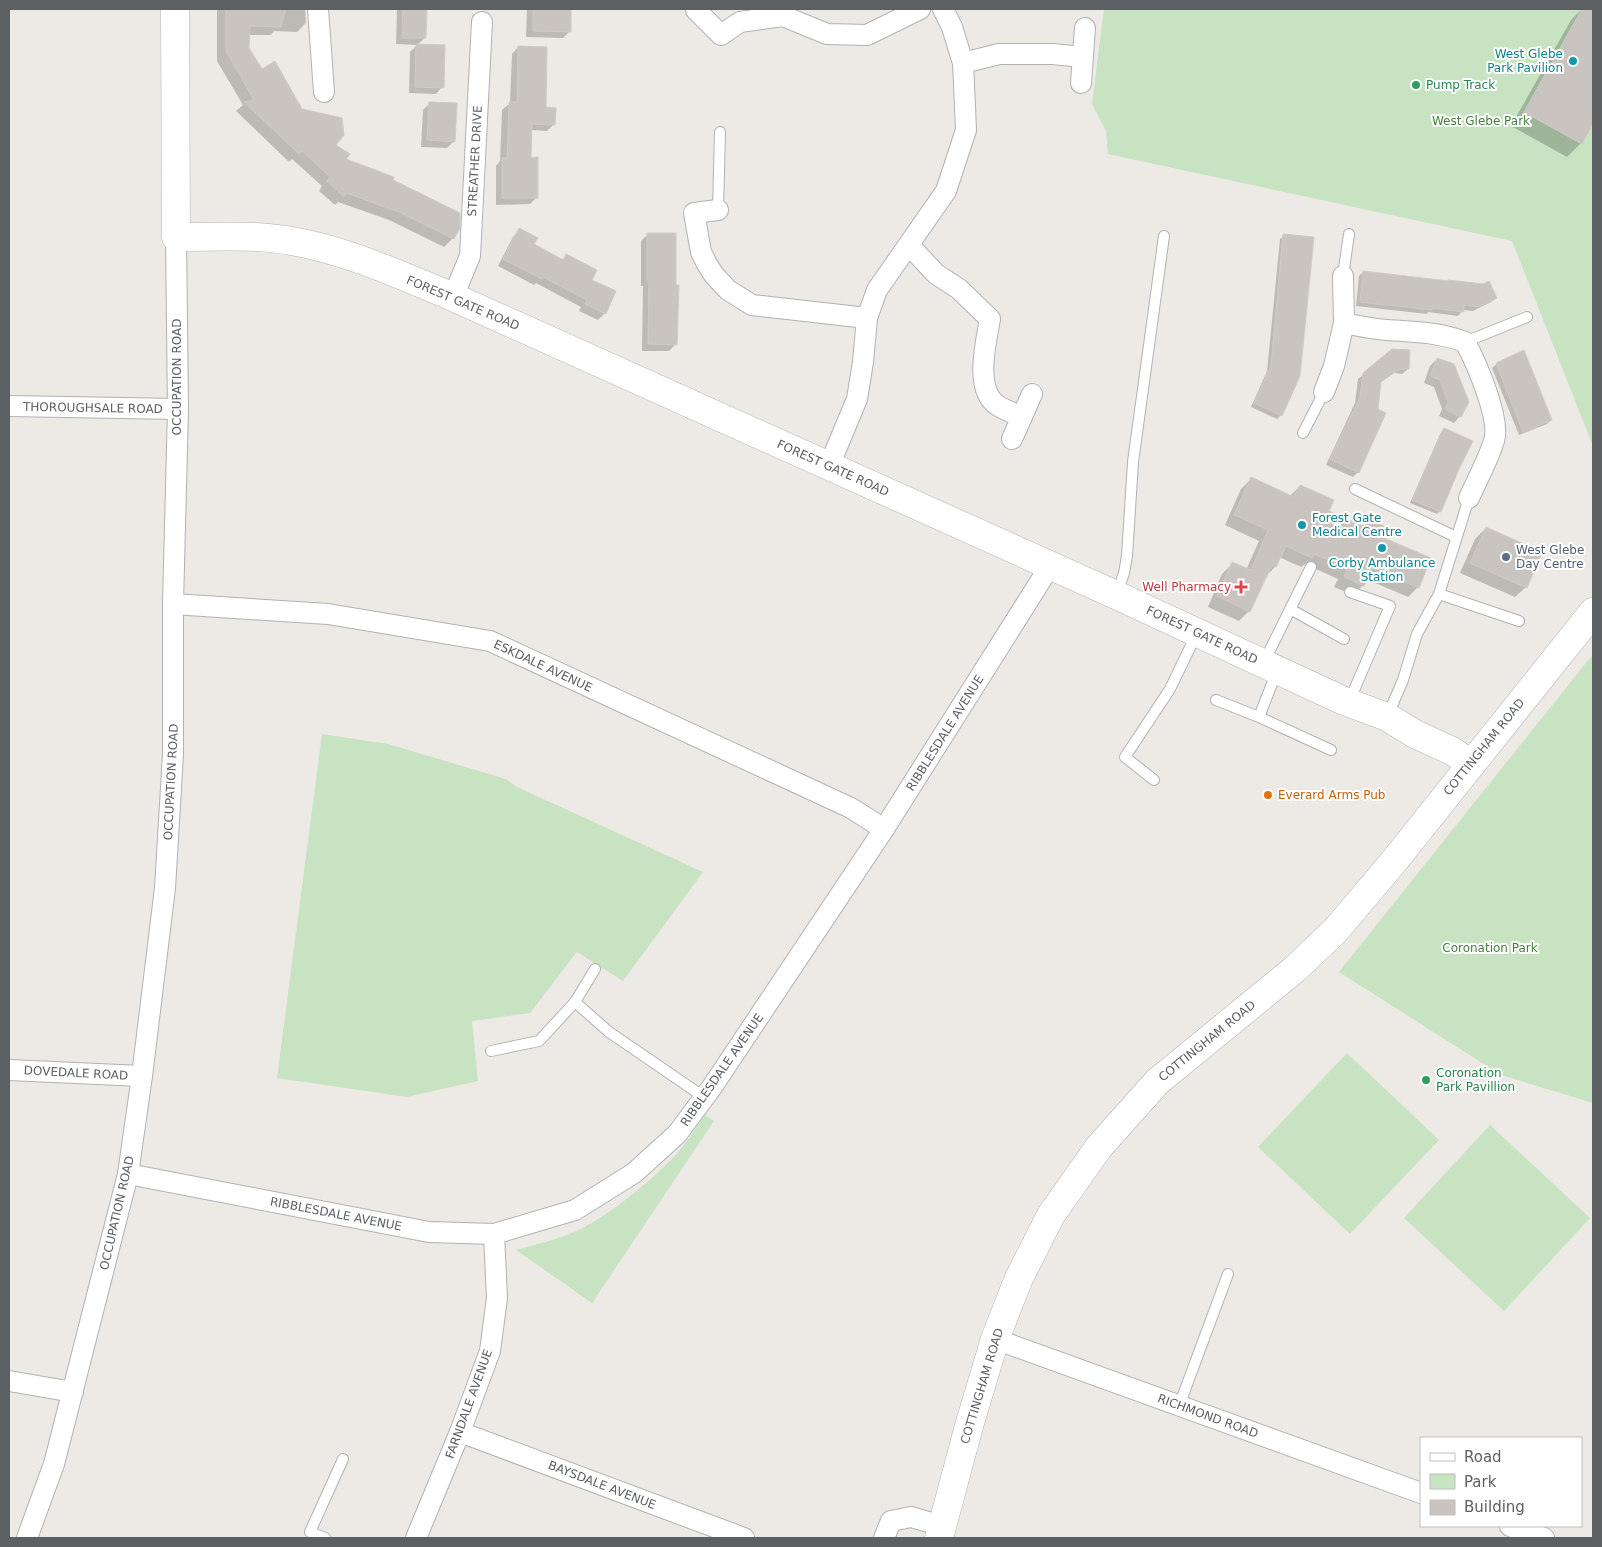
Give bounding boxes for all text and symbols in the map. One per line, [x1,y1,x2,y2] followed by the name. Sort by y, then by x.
[1487,47,1563,75] place label: West Glebe Park Pavilion
[1567,55,1579,67] marker: West Glebe Park Pavilion
[1426,78,1495,92] place label: Pump Track
[1410,79,1422,91] marker: Pump Track
[465,105,485,217] street label: STREATHER DRIVE
[1432,114,1530,128] park label: West Glebe Park
[404,273,522,333] street label: FOREST GATE ROAD
[170,319,184,435] street label: OCCUPATION ROAD
[22,400,163,416] street label: THOROUGHSALE ROAD
[775,437,891,499] street label: FOREST GATE ROAD
[1312,511,1402,539] place label: Forest Gate Medical Centre
[1296,519,1308,531] marker: Forest Gate Medical Centre
[1376,542,1388,554] marker: Corby Ambulance Station
[1516,543,1584,571] place label: West Glebe Day Centre
[1500,551,1512,563] marker: West Glebe Day Centre
[1329,556,1435,584] place label: Corby Ambulance Station
[1142,580,1231,594] place label: Well Pharmacy
[1235,581,1247,593] marker: Well Pharmacy
[1144,603,1260,667] street label: FOREST GATE ROAD
[492,637,594,695] street label: ESKDALE AVENUE
[904,672,986,794] street label: RIBBLESDALE AVENUE
[1441,696,1527,798] street label: COTTINGHAM ROAD
[161,723,181,841] street label: OCCUPATION ROAD
[1278,788,1385,802] place label: Everard Arms Pub
[1262,789,1274,801] marker: Everard Arms Pub
[1442,941,1538,955] park label: Coronation Park
[1156,998,1258,1084] street label: COTTINGHAM ROAD
[678,1011,766,1129] street label: RIBBLESDALE AVENUE
[23,1063,129,1083] street label: DOVEDALE ROAD
[1436,1066,1515,1094] place label: Coronation Park Pavillion
[1420,1074,1432,1086] marker: Coronation Park Pavillion
[97,1154,137,1272] street label: OCCUPATION ROAD
[269,1194,403,1234] street label: RIBBLESDALE AVENUE
[958,1326,1006,1446] street label: COTTINGHAM ROAD
[443,1347,495,1461] street label: FARNDALE AVENUE
[1156,1391,1260,1441] street label: RICHMOND ROAD
[1420,1437,1582,1527] legend
[1464,1448,1502,1466] text: Road
[546,1458,658,1512] street label: BAYSDALE AVENUE
[1464,1473,1497,1491] text: Park
[1464,1498,1525,1516] text: Building

